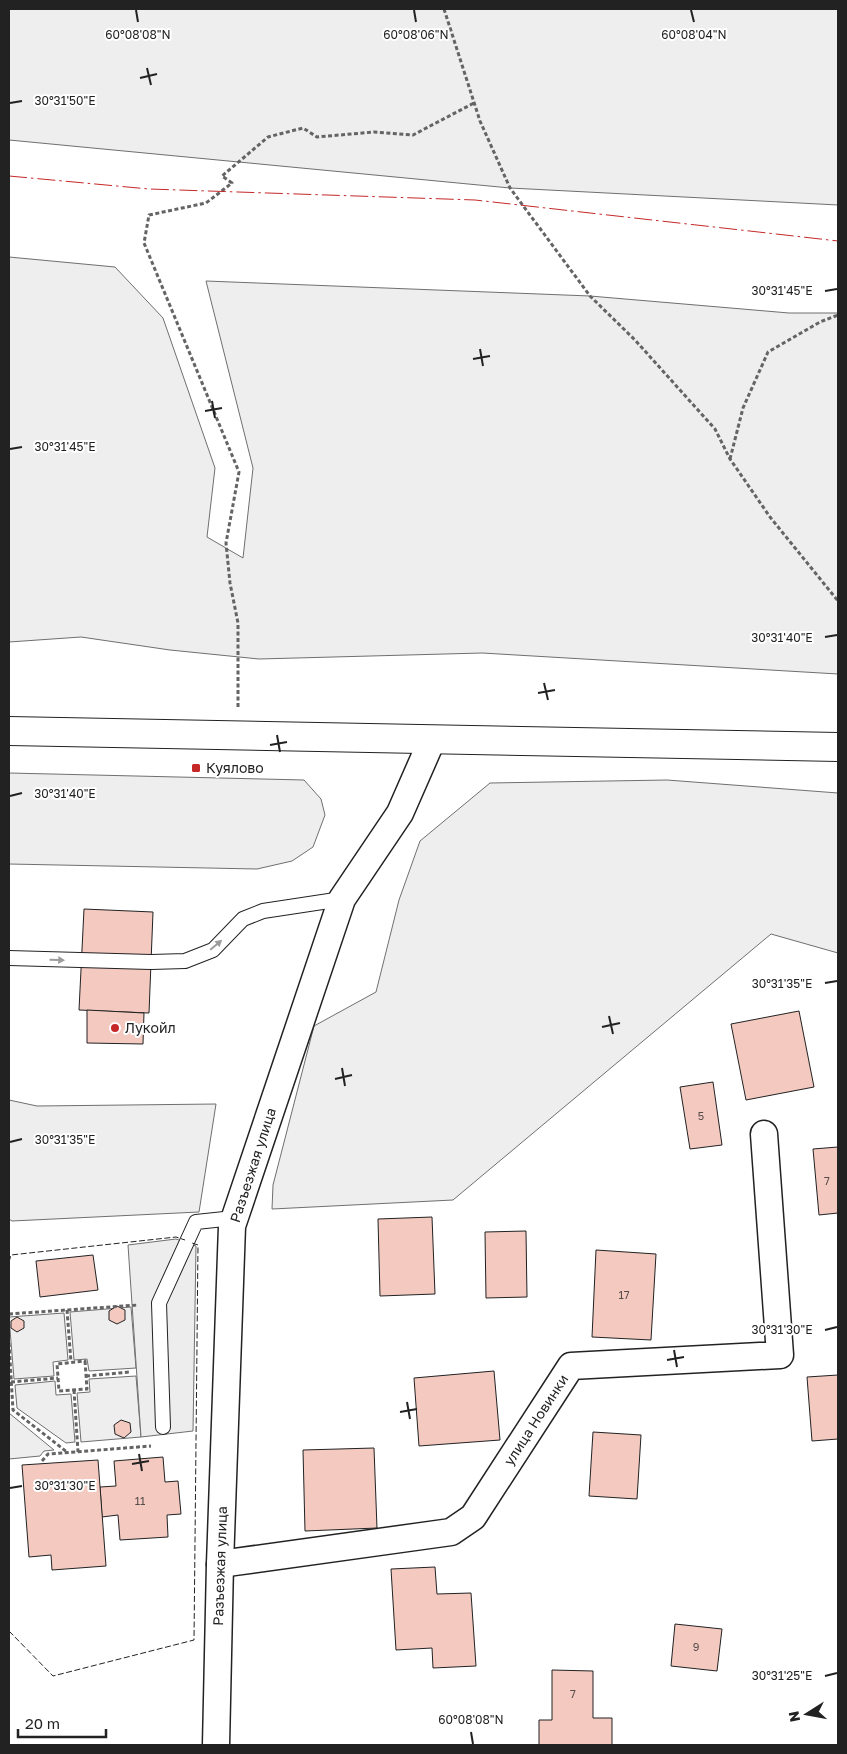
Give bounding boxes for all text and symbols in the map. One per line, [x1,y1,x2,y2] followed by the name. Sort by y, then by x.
[105,27,171,42] text: 60°08'08"N
[383,27,449,42] text: 60°08'06"N
[661,27,727,42] text: 60°08'04"N
[34,93,96,108] text: 30°31'50"E
[752,283,812,298] text: 30°31'45"E
[35,439,95,454] text: 30°31'45"E
[751,630,813,645] text: 30°31'40"E
[206,759,264,776] place label: Куялово
[190,762,202,774] marker: Куялово
[34,786,96,801] text: 30°31'40"E
[209,940,222,951] one-way arrow
[50,956,66,964] one-way arrow
[752,976,812,991] text: 30°31'35"E
[125,1019,176,1036] place label: Лукойл
[109,1022,121,1034] marker: Лукойл
[226,1105,279,1224] street label: Разъезжая улица
[698,1109,704,1122] house number: 5
[35,1132,95,1147] text: 30°31'35"E
[824,1174,830,1187] house number: 7
[618,1288,630,1301] house number: 17
[751,1322,813,1337] text: 30°31'30"E
[500,1371,571,1468] street label: улица Новинки
[34,1478,96,1493] text: 30°31'30"E
[135,1494,145,1507] house number: 11
[209,1506,230,1626] street label: Разъезжая улица
[693,1640,699,1653] house number: 9
[752,1668,812,1683] text: 30°31'25"E
[570,1687,576,1700] house number: 7
[782,1689,832,1739] north arrow
[18,1706,105,1738] scale bar
[784,1710,803,1723] text: N
[438,1712,504,1727] text: 60°08'08"N
[25,1714,60,1732] text: 20 m

